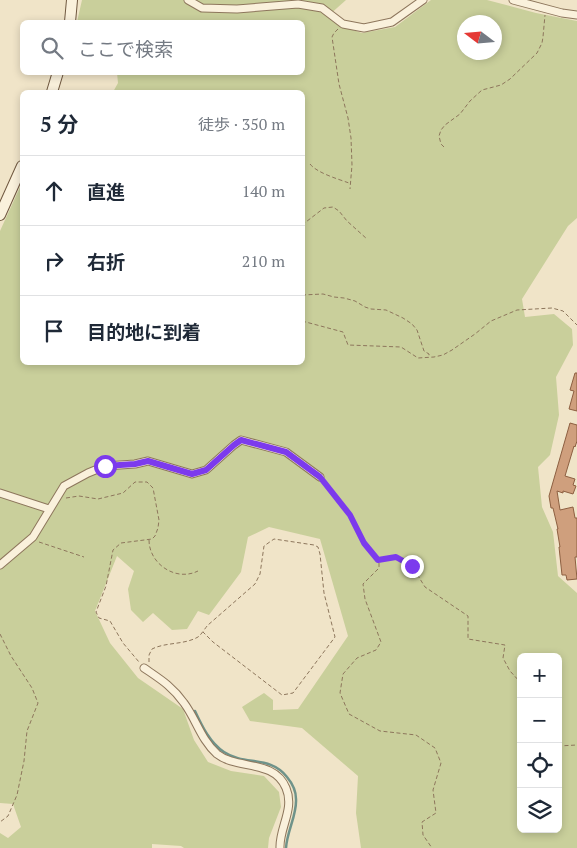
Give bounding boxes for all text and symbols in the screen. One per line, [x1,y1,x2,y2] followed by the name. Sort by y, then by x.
[457,15,502,60] north arrow
[20,20,305,75] search box
[38,34,66,62] icon: search
[78,36,173,61] text: ここで検索
[40,110,79,138] text: 5 分
[198,113,285,135] text: 徒歩 · 350 m
[40,177,68,205] icon: ahead
[87,179,125,204] text: 直進
[242,180,285,202] text: 140 m
[40,247,68,275] icon: right
[87,249,125,274] text: 右折
[242,250,285,272] text: 210 m
[40,317,68,345] icon: arrive
[87,319,201,344] text: 目的地に到着
[94,455,117,478] route start
[401,555,424,578] route end
[517,653,562,833] map controls
[517,653,562,698] button: +
[517,698,562,743] button: −
[517,743,562,788] button: locate
[517,788,562,833] button: layers

